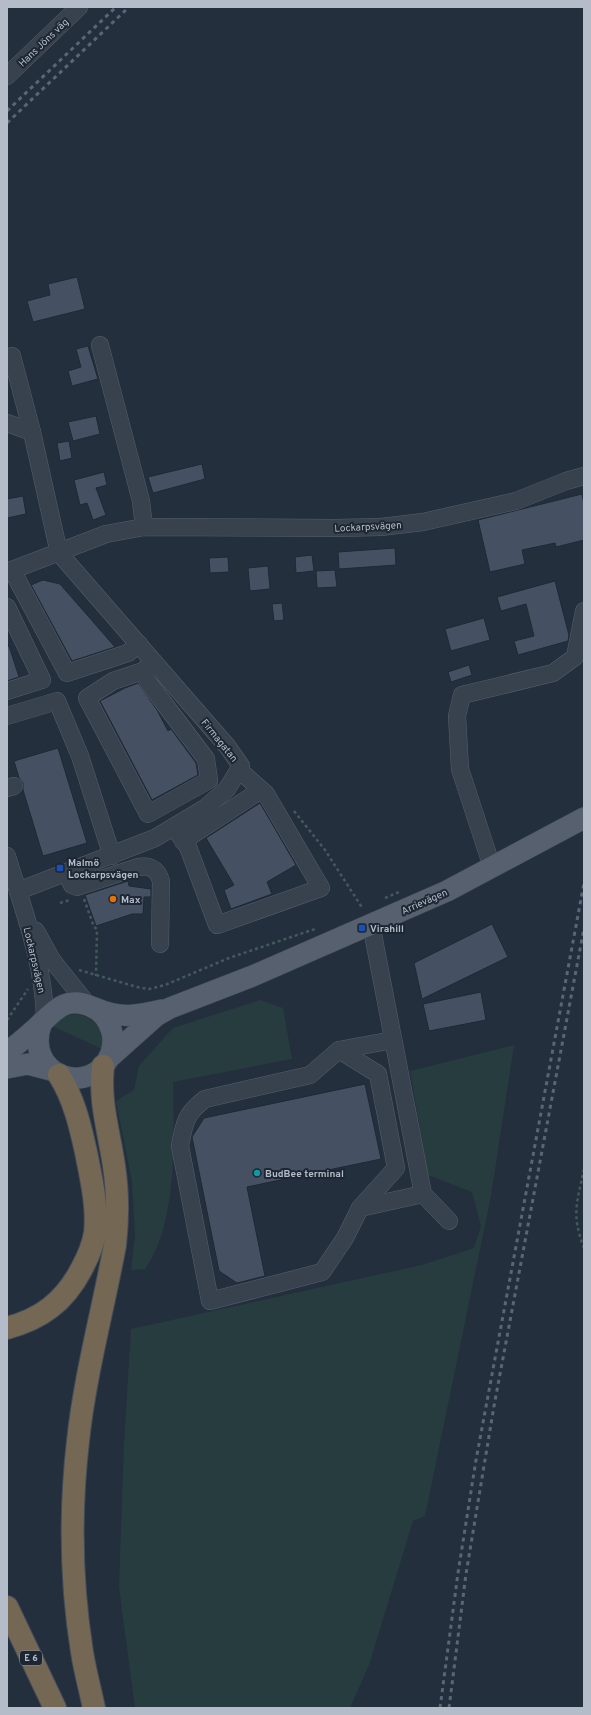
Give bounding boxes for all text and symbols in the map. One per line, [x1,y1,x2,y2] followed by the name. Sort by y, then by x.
[16,16,72,70] street label: Hans Jöns väg
[334,519,402,536] street label: Lockarpsvägen
[198,717,240,765] street label: Firmagatan
[68,857,139,882] place label: Malmö Lockarpsvägen
[55,863,65,873] marker: Malmö Lockarpsvägen
[400,886,450,918] street label: Arrievägen
[108,894,118,904] marker: Max
[121,894,141,907] place label: Max
[357,923,367,933] marker: Virahill
[370,923,404,936] place label: Virahill
[20,926,47,995] street label: Lockarpsvägen
[252,1168,262,1178] marker: BudBee terminal
[265,1168,344,1181] place label: BudBee terminal
[20,1651,42,1665] road number: E 6

